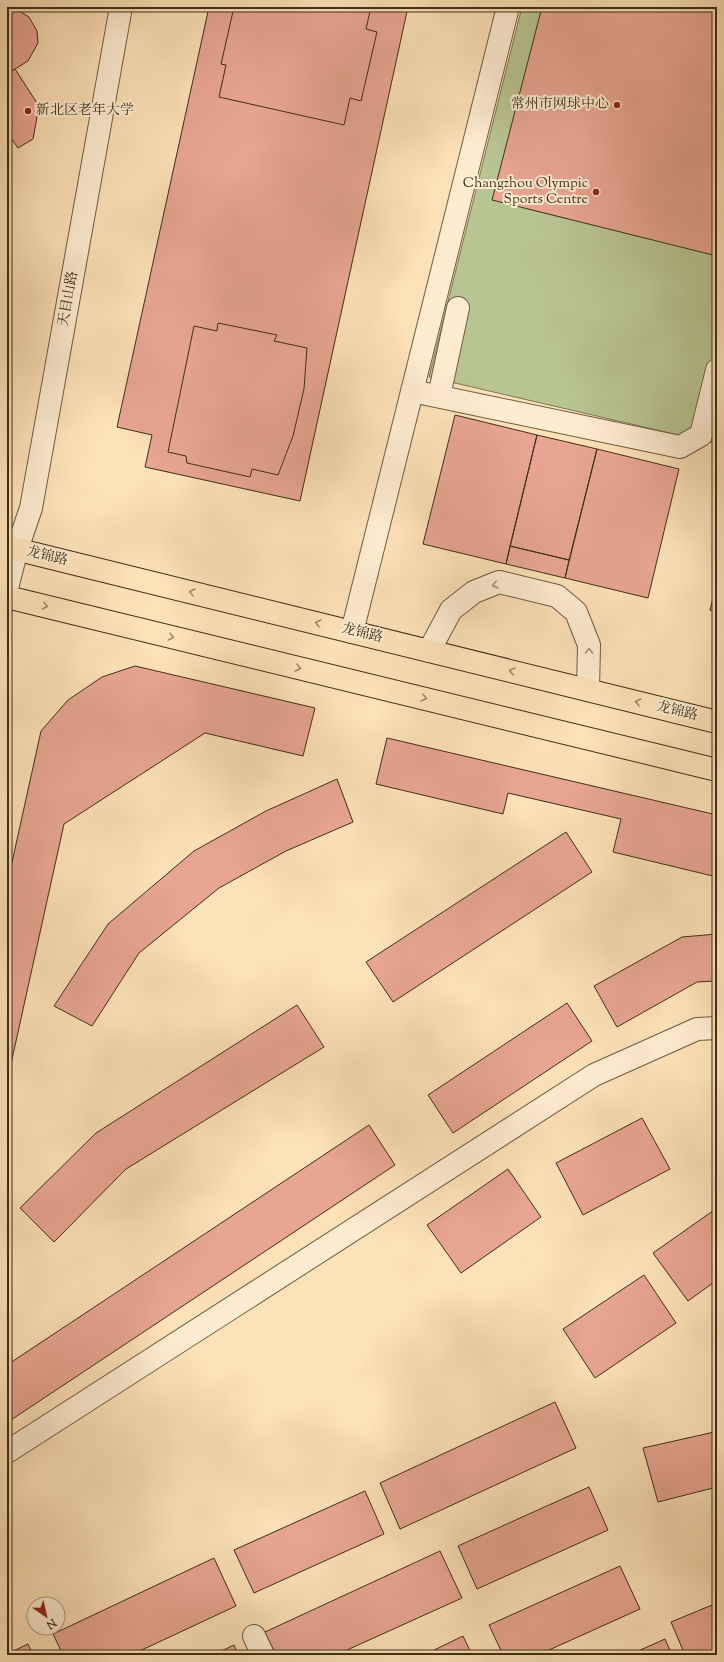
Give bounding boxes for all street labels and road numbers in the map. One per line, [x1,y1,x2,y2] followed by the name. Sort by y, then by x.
[54,270,84,328] street label: 天目山路
[24,542,70,572] street label: 龙锦路
[339,619,385,649] street label: 龙锦路
[654,697,700,727] street label: 龙锦路

